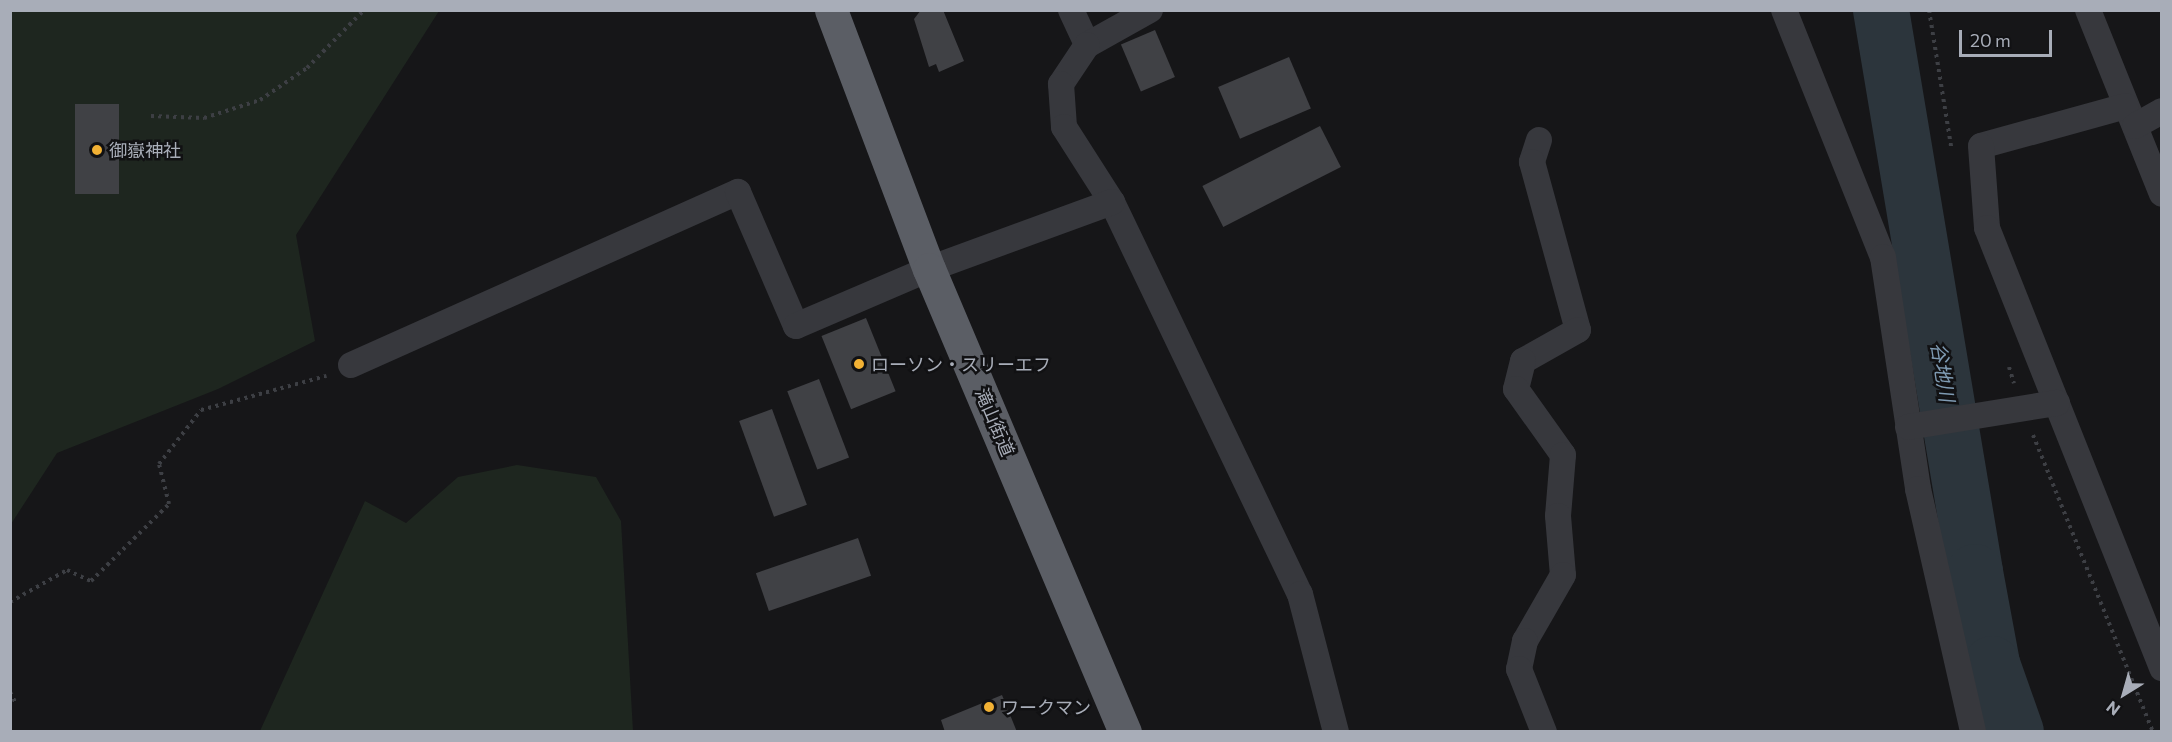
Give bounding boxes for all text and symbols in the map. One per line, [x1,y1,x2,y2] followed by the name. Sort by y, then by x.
[1962,18,2055,56] scale bar
[1970,29,2011,51] text: 20 m
[109,139,181,161] place label: 御嶽神社
[90,143,104,157] marker: 御嶽神社
[1926,340,1960,404] water label: 谷地川
[871,353,1051,375] place label: ローソン・スリーエフ
[852,357,866,371] marker: ローソン・スリーエフ
[971,385,1019,459] street label: 滝山街道
[2094,664,2154,724] north arrow
[1001,696,1091,718] place label: ワークマン
[2102,698,2123,720] text: N
[982,700,996,714] marker: ワークマン

